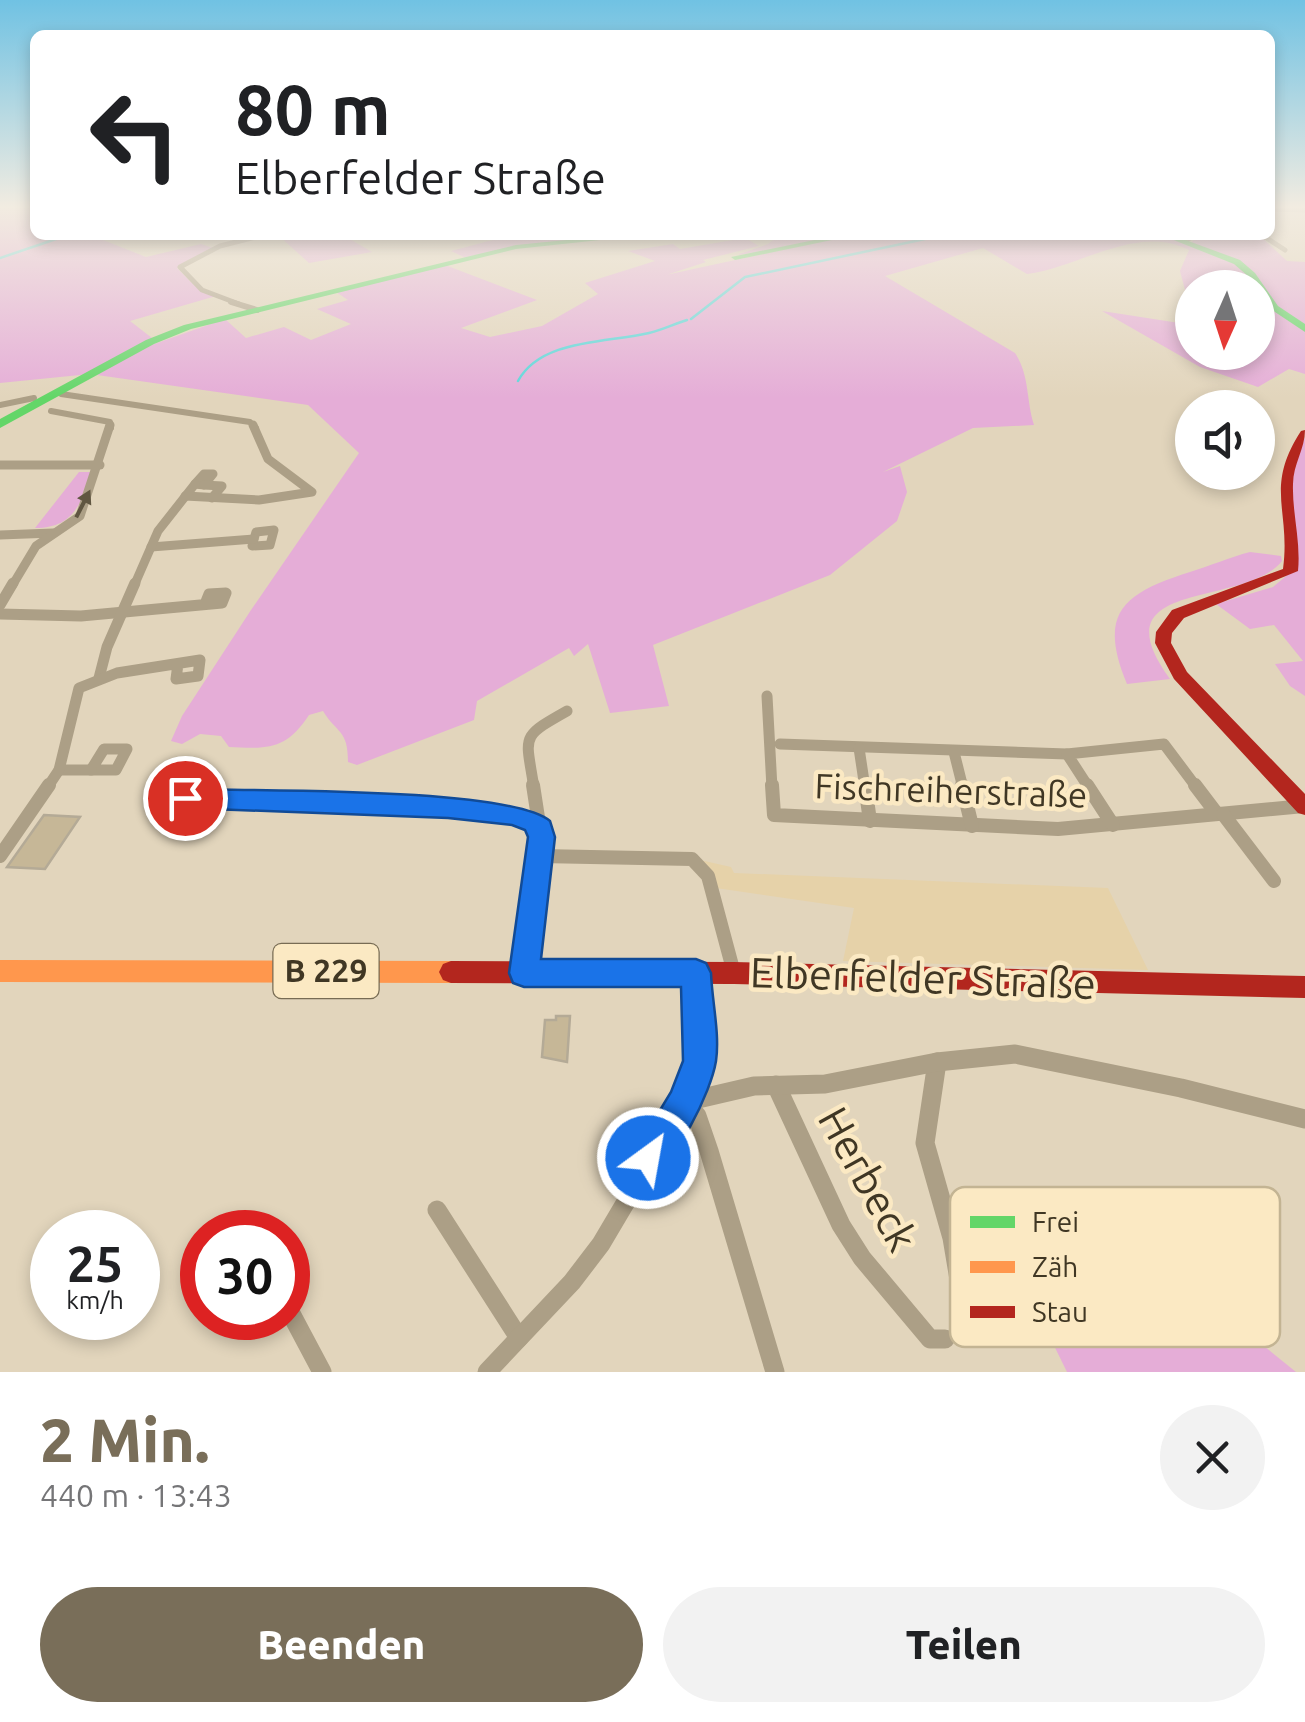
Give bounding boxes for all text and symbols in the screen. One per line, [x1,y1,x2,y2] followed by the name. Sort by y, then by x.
[70,70,200,200] icon: left
[235,70,391,148] text: 80 m
[235,152,606,203] text: Elberfelder Straße
[1175,270,1275,370] north arrow
[1175,270,1275,490] map controls
[1175,390,1275,490] button: sound
[74,490,91,518] one-way arrow
[143,756,228,841] pin
[814,765,1088,815] street label: Fischreiherstraße
[158,771,213,826] icon: arrive
[274,944,378,998] road number: B 229
[749,948,1097,1007] street label: Elberfelder Straße
[810,1099,927,1259] street label: Herbeck
[596,1106,700,1210] position arrow
[950,1187,1280,1347] legend
[1032,1206,1079,1237] text: Frei
[180,1210,310,1340] speed limit sign: 30
[67,1235,123,1291] text: 25
[1032,1251,1078,1282] text: Zäh
[66,1286,124,1314] text: km/h
[1032,1296,1088,1327] text: Stau
[1160,1405,1265,1510] button: close
[40,1406,210,1473] text: 2 Min.
[40,1477,232,1513] text: 440 m · 13:43
[40,1587,643,1702] button: Beenden
[663,1587,1265,1702] button: Teilen

